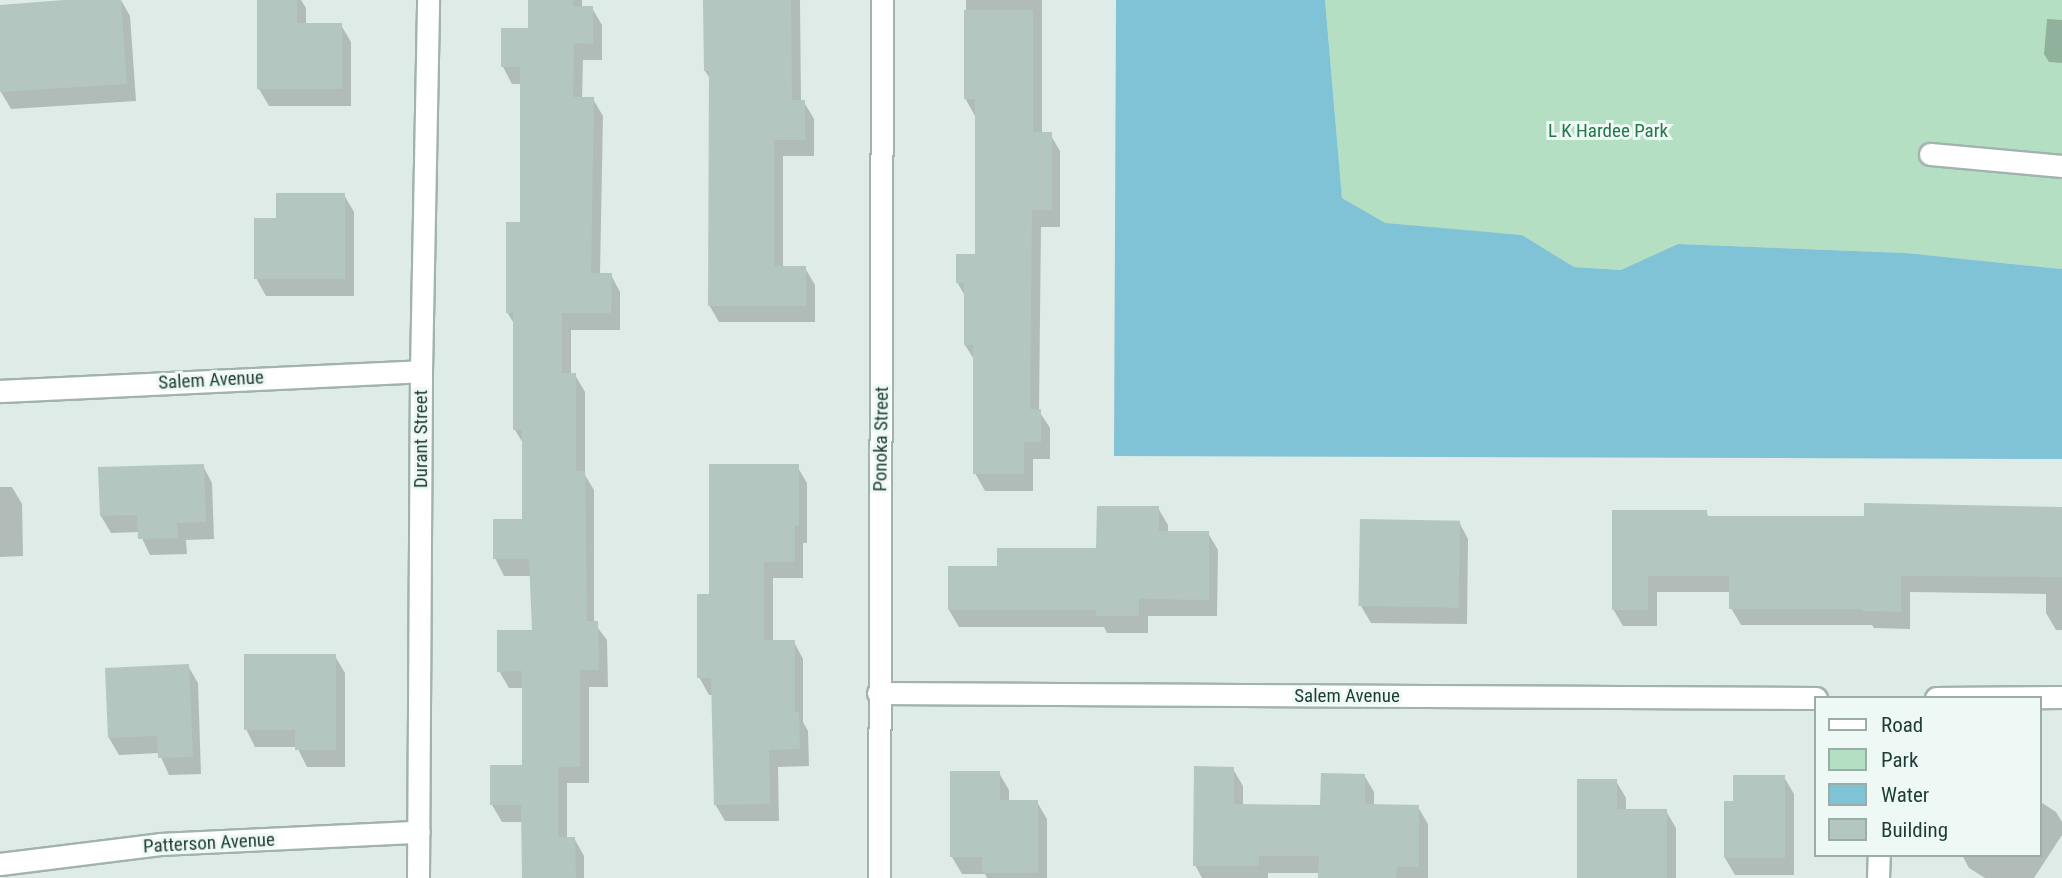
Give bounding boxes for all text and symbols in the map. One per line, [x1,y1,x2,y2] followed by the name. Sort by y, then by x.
[1548,120,1668,142] park label: L K Hardee Park
[158,366,264,394] street label: Salem Avenue
[869,386,893,492] street label: Ponoka Street
[410,390,432,488] street label: Durant Street
[1294,685,1400,707] street label: Salem Avenue
[1814,696,2041,857] legend
[1881,713,1923,737] text: Road
[1881,748,1918,772] text: Park
[1881,783,1929,807] text: Water
[1881,818,1948,842] text: Building
[143,828,275,858] street label: Patterson Avenue

